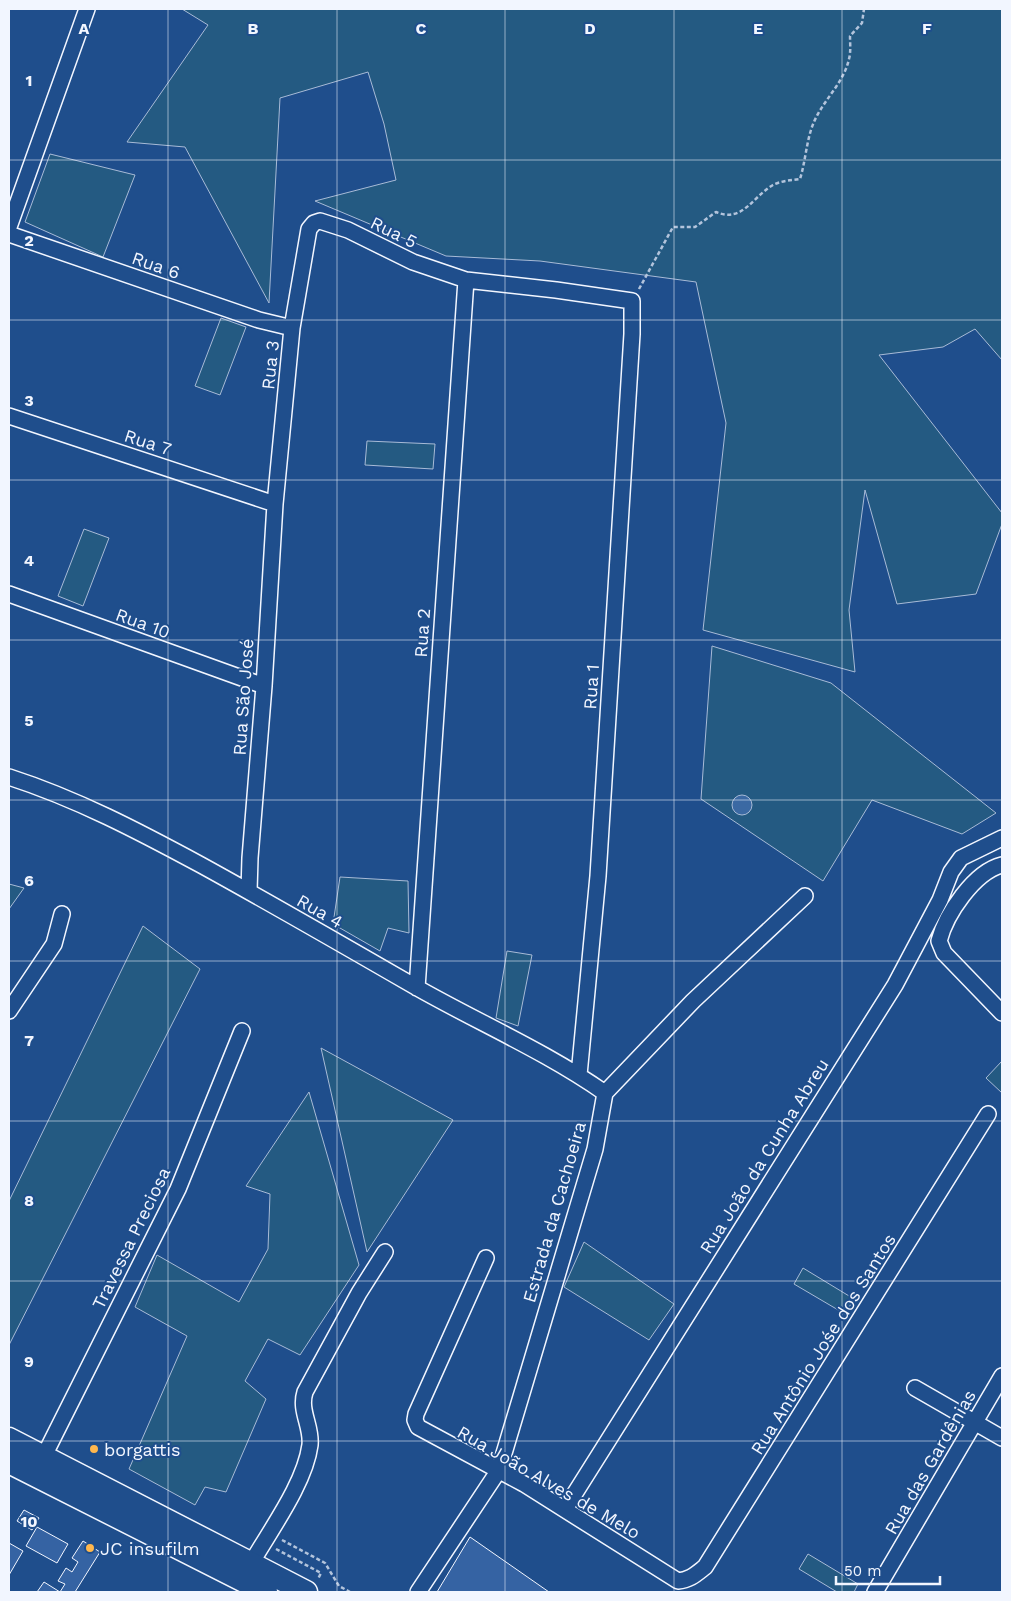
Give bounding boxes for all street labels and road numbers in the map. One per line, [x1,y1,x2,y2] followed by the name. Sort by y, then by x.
[367,212,421,252] street label: Rua 5
[129,247,183,283] street label: Rua 6
[257,339,283,391] street label: Rua 3
[122,425,174,459] street label: Rua 7
[113,603,173,643] street label: Rua 10
[410,608,434,658] street label: Rua 2
[228,638,258,756] street label: Rua São José
[579,664,603,710] street label: Rua 1
[293,889,347,933] street label: Rua 4
[695,1055,833,1257] street label: Rua João da Cunha Abreu
[518,1119,590,1305] street label: Estrada da Cachoeira
[88,1164,174,1312] street label: Travessa Preciosa
[746,1230,900,1458] street label: Rua Antônio Jośe dos Santos
[880,1386,980,1538] street label: Rua das Gardênias
[454,1421,644,1543] street label: Rua João Alves de Melo

